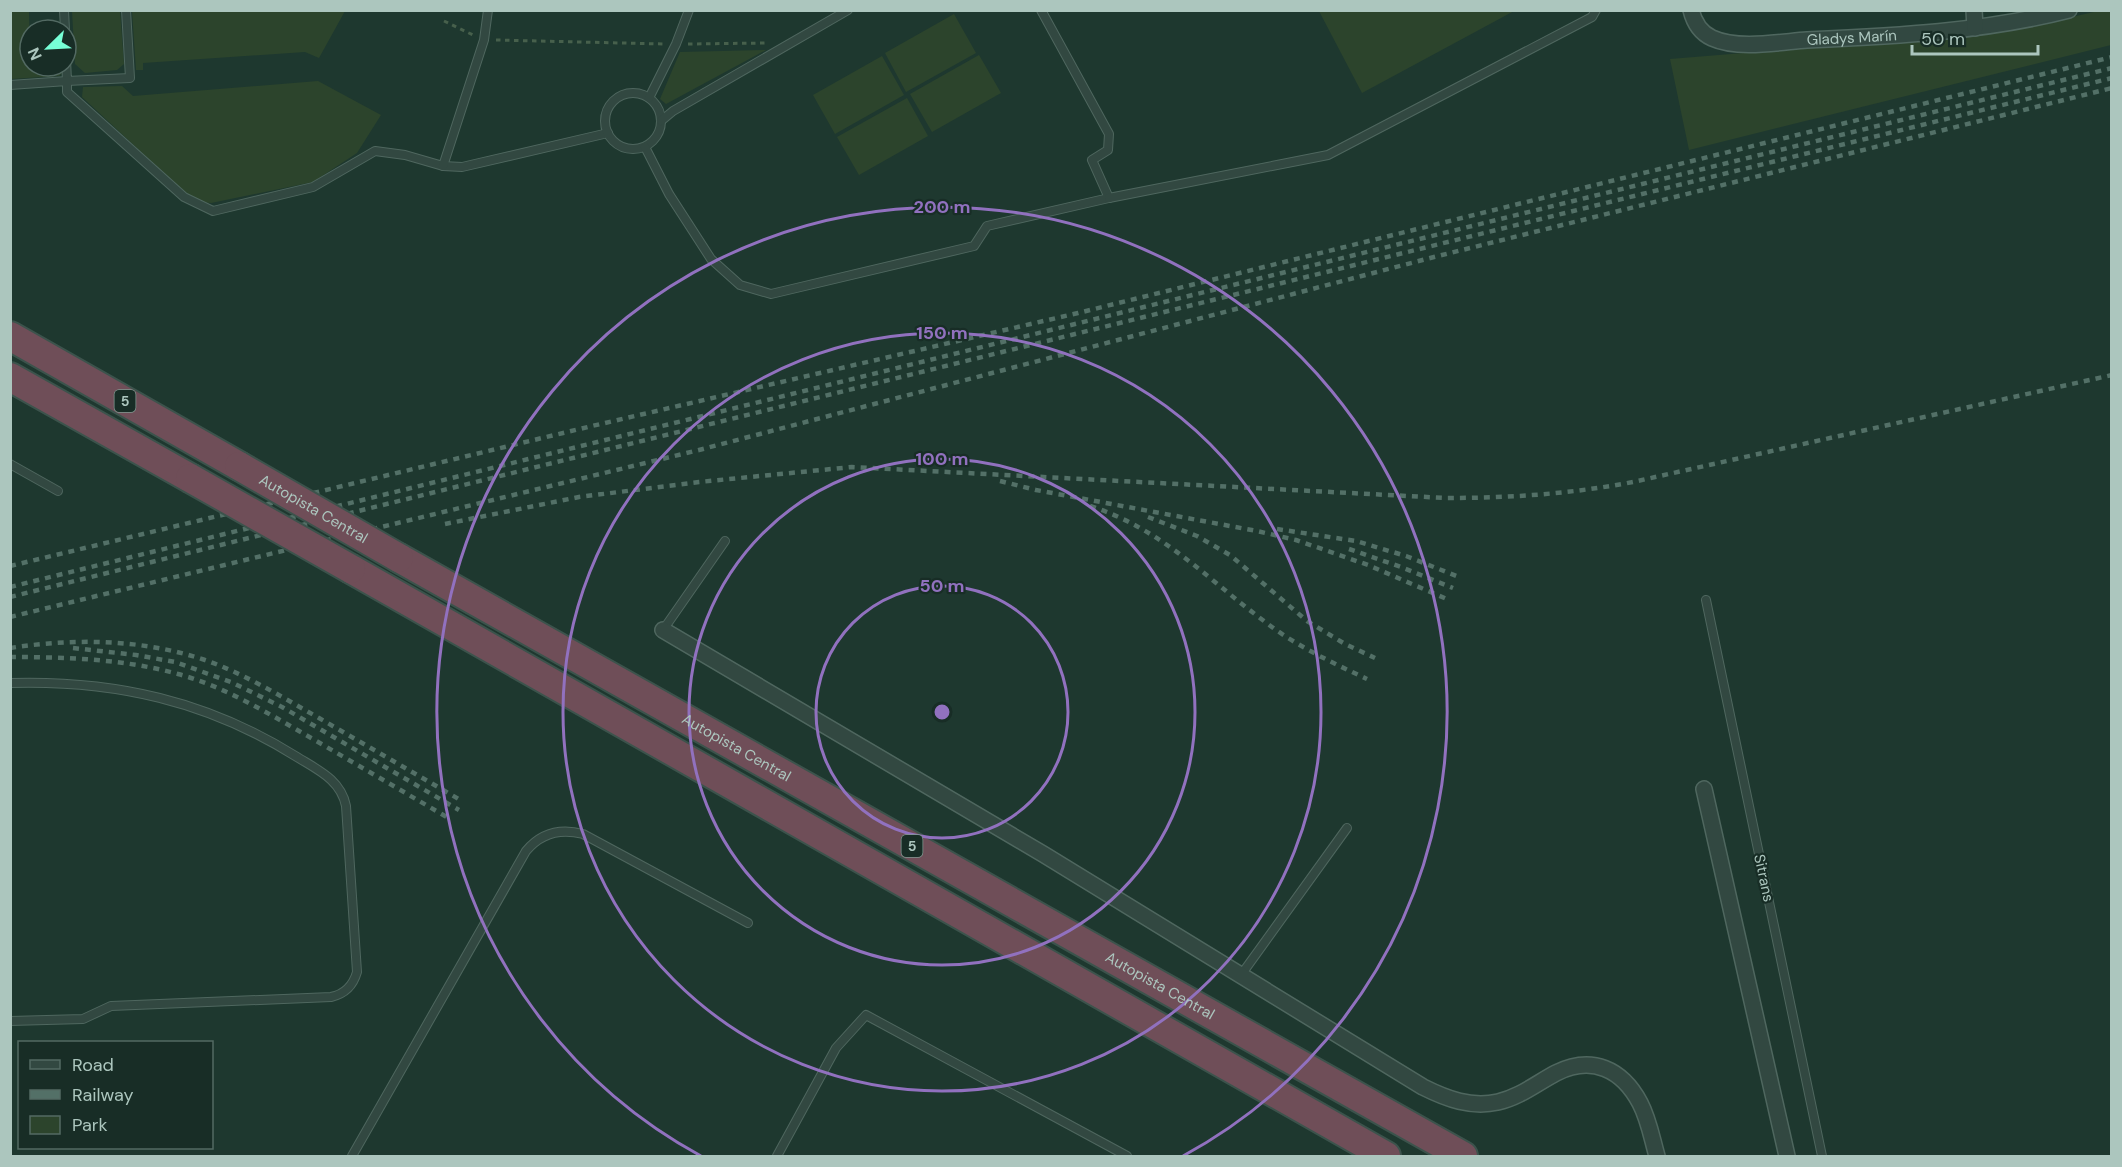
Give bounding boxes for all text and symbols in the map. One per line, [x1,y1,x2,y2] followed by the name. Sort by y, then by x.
[18,18,78,78] north arrow
[1912,18,2038,56] scale bar
[1806,25,1897,50] street label: Gladys Marín
[1921,27,1965,51] text: 50 m
[23,44,47,63] text: N
[914,195,970,219] text: 200 m
[916,321,968,345] text: 150 m
[114,390,136,412] road number: 5
[915,447,969,471] text: 100 m
[256,470,371,548] street label: Autopista Central
[919,574,965,598] text: 50 m
[932,702,952,722] centre of rings
[678,709,795,786] street label: Autopista Central
[902,835,922,857] road number: 5
[1749,852,1779,904] street label: Sitrans
[1102,947,1218,1024] street label: Autopista Central
[18,1041,213,1149] legend
[72,1053,114,1077] text: Road
[72,1083,134,1107] text: Railway
[72,1113,108,1137] text: Park

